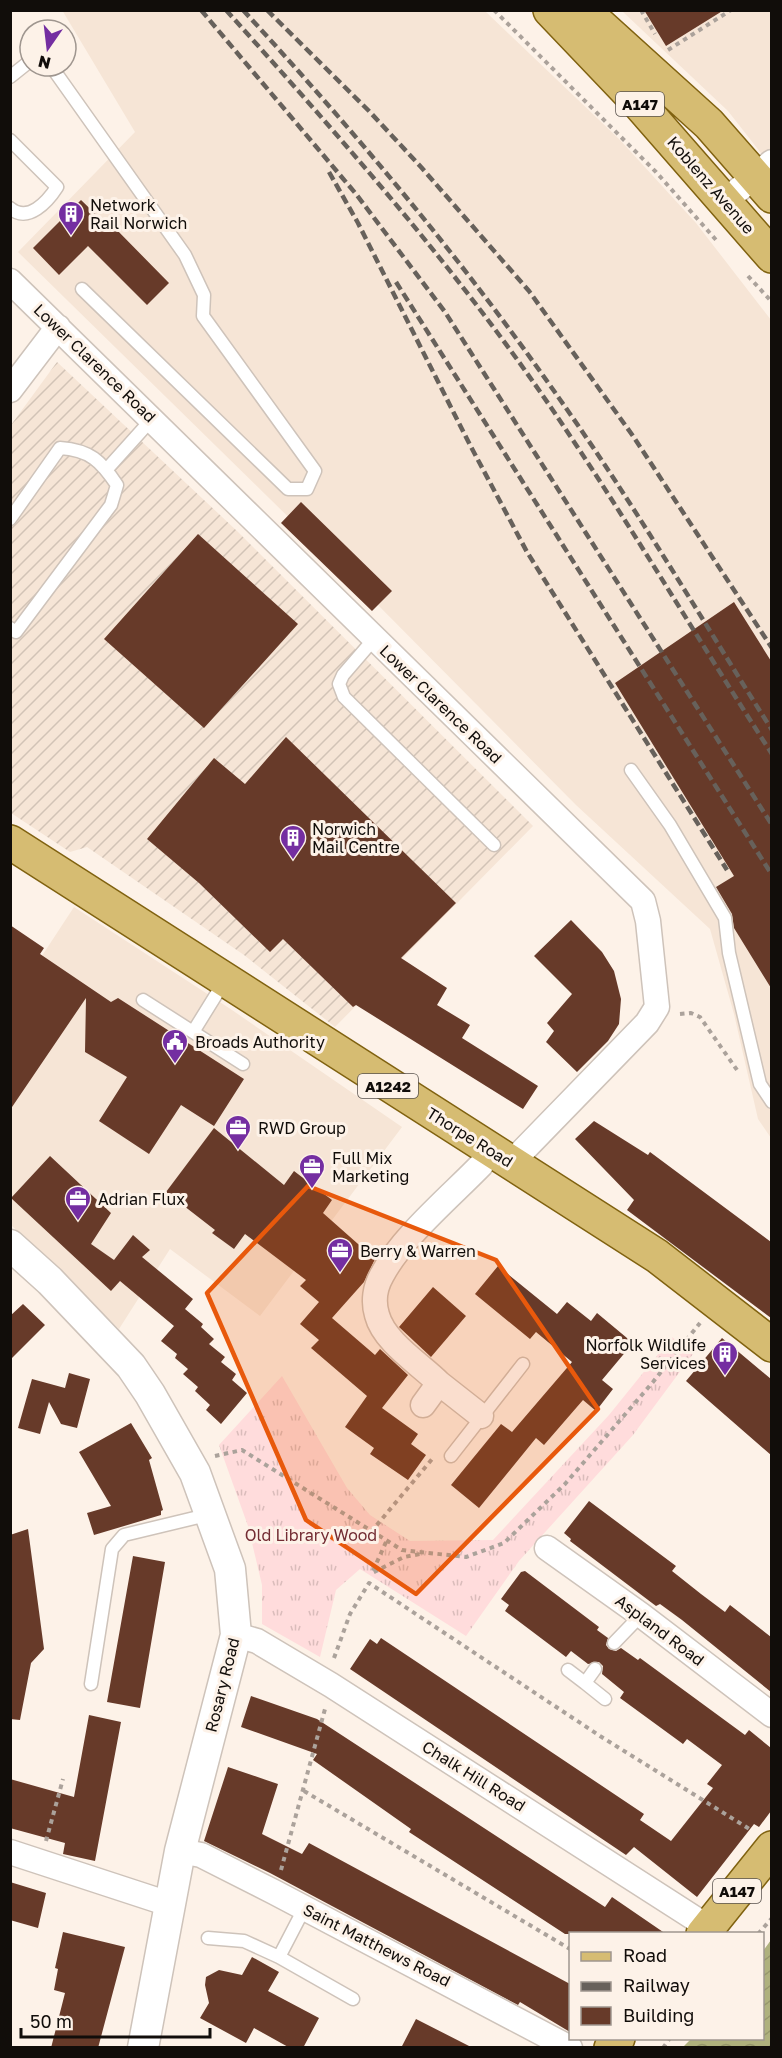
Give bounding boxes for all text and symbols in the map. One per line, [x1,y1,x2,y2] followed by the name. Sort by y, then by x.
[18,18,78,78] north arrow
[36,51,53,74] text: N
[616,92,664,116] road number: A147
[663,132,759,238] street label: Koblenz Avenue
[90,195,187,233] place label: Network Rail Norwich
[56,199,86,237] building icon: Network Rail Norwich
[30,299,160,427] street label: Lower Clarence Road
[376,640,506,768] street label: Lower Clarence Road
[312,819,400,857] place label: Norwich Mail Centre
[278,823,308,861] building icon: Norwich Mail Centre
[160,1027,190,1065] public building icon: Broads Authority
[195,1032,325,1052] place label: Broads Authority
[358,1074,418,1098] road number: A1242
[423,1103,517,1171] street label: Thorpe Road
[223,1113,253,1151] office icon: RWD Group
[258,1118,346,1138] place label: RWD Group
[332,1148,409,1186] place label: Full Mix Marketing
[297,1152,327,1190] office icon: Full Mix Marketing
[63,1184,93,1222] office icon: Adrian Flux
[98,1189,185,1209] place label: Adrian Flux
[325,1236,355,1274] office icon: Berry & Warren
[360,1241,476,1261] place label: Berry & Warren
[585,1335,706,1373] place label: Norfolk Wildlife Services
[710,1339,740,1377] building icon: Norfolk Wildlife Services
[245,1525,377,1545] park label: Old Library Wood
[612,1590,708,1670] street label: Aspland Road
[201,1636,243,1734] street label: Rosary Road
[419,1736,529,1816] street label: Chalk Hill Road
[713,1879,761,1903] road number: A147
[300,1899,454,1991] street label: Saint Matthews Road
[569,1932,764,2040] legend
[623,1944,667,1966] text: Road
[623,1974,690,1996] text: Railway
[21,2001,210,2039] scale bar
[623,2004,694,2026] text: Building
[30,2010,72,2032] text: 50 m

